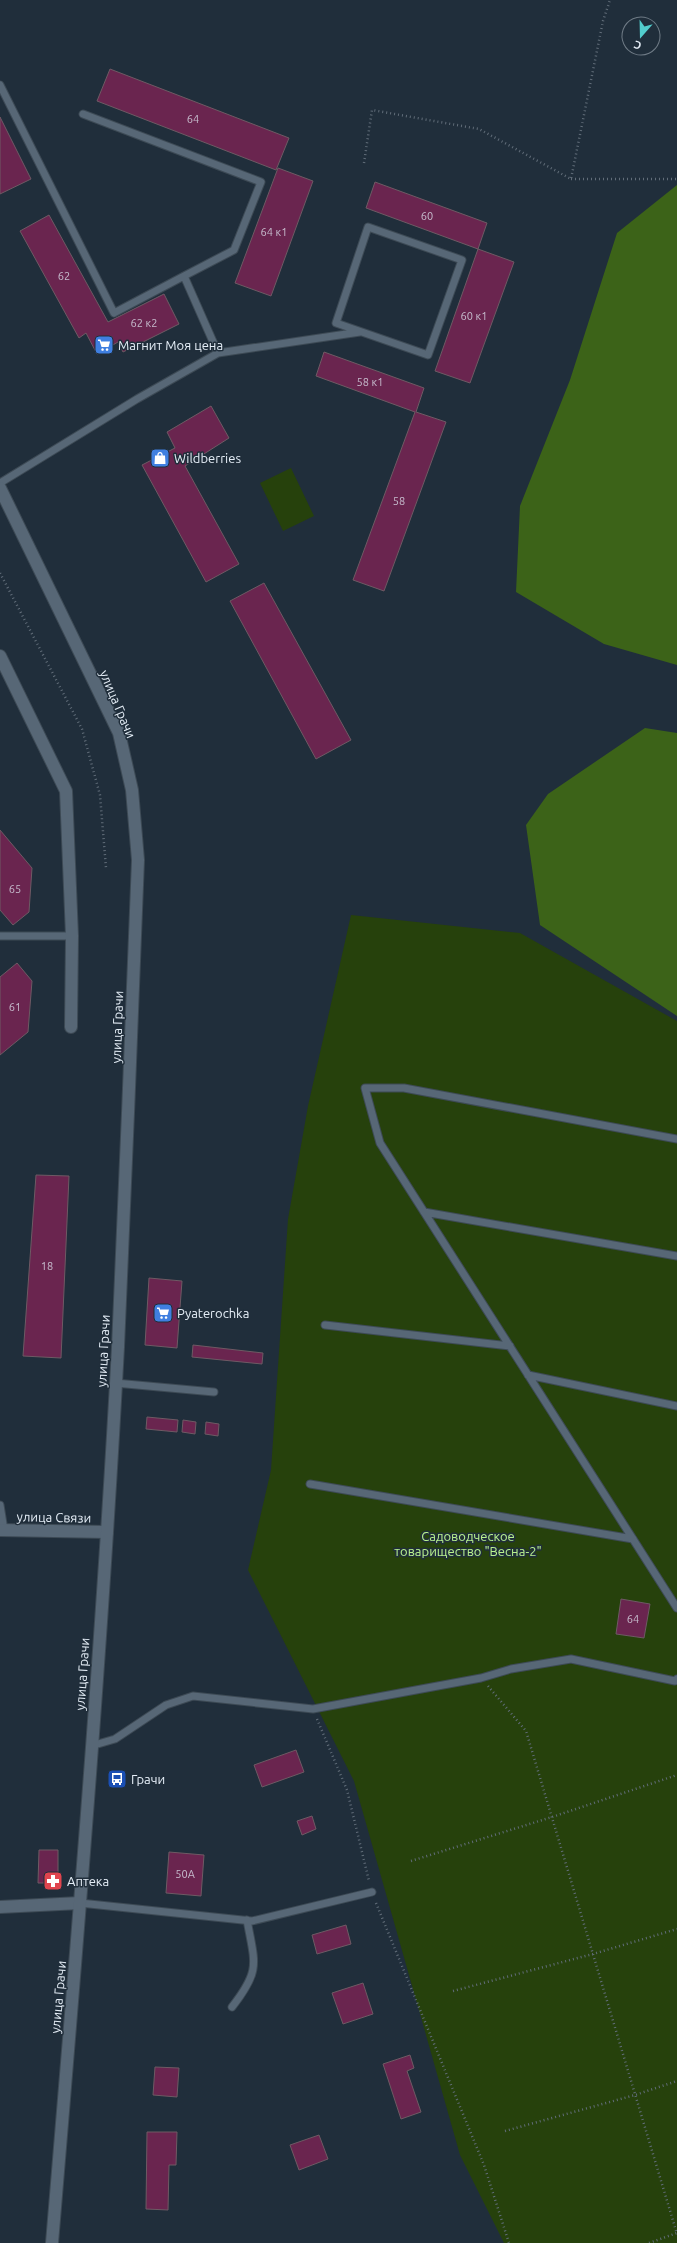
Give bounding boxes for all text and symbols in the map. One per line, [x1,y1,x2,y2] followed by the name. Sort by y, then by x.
[621,16,661,56] north arrow
[632,39,643,52] text: С
[187,113,199,125] house number: 64
[421,210,433,222] house number: 60
[261,226,287,238] house number: 64 к1
[58,270,70,282] house number: 62
[461,310,487,322] house number: 60 к1
[131,317,157,329] house number: 62 к2
[93,334,115,356] supermarket icon: Магнит Моя цена
[118,338,223,352] place label: Магнит Моя цена
[357,376,383,388] house number: 58 к1
[149,447,171,469] shop icon: Wildberries
[174,451,241,465] place label: Wildberries
[393,495,405,507] house number: 58
[97,668,139,740] street label: улица Грачи
[9,883,21,895] house number: 65
[109,990,125,1064] street label: улица Грачи
[9,1001,21,1013] house number: 61
[41,1260,53,1272] house number: 18
[152,1302,174,1324] supermarket icon: Pyaterochka
[177,1306,249,1320] place label: Pyaterochka
[94,1314,112,1388] street label: улица Грачи
[17,1509,91,1525] street label: улица Связи
[394,1529,542,1558] park label: Садоводческое товарищество "Весна-2"
[627,1613,639,1625] house number: 64
[72,1637,92,1711] street label: улица Грачи
[106,1768,128,1790] bus stop icon: Грачи
[131,1772,165,1786] place label: Грачи
[175,1868,196,1880] house number: 50А
[42,1870,64,1892] pharmacy icon: Аптека
[67,1874,109,1888] place label: Аптека
[48,1960,68,2034] street label: улица Грачи

